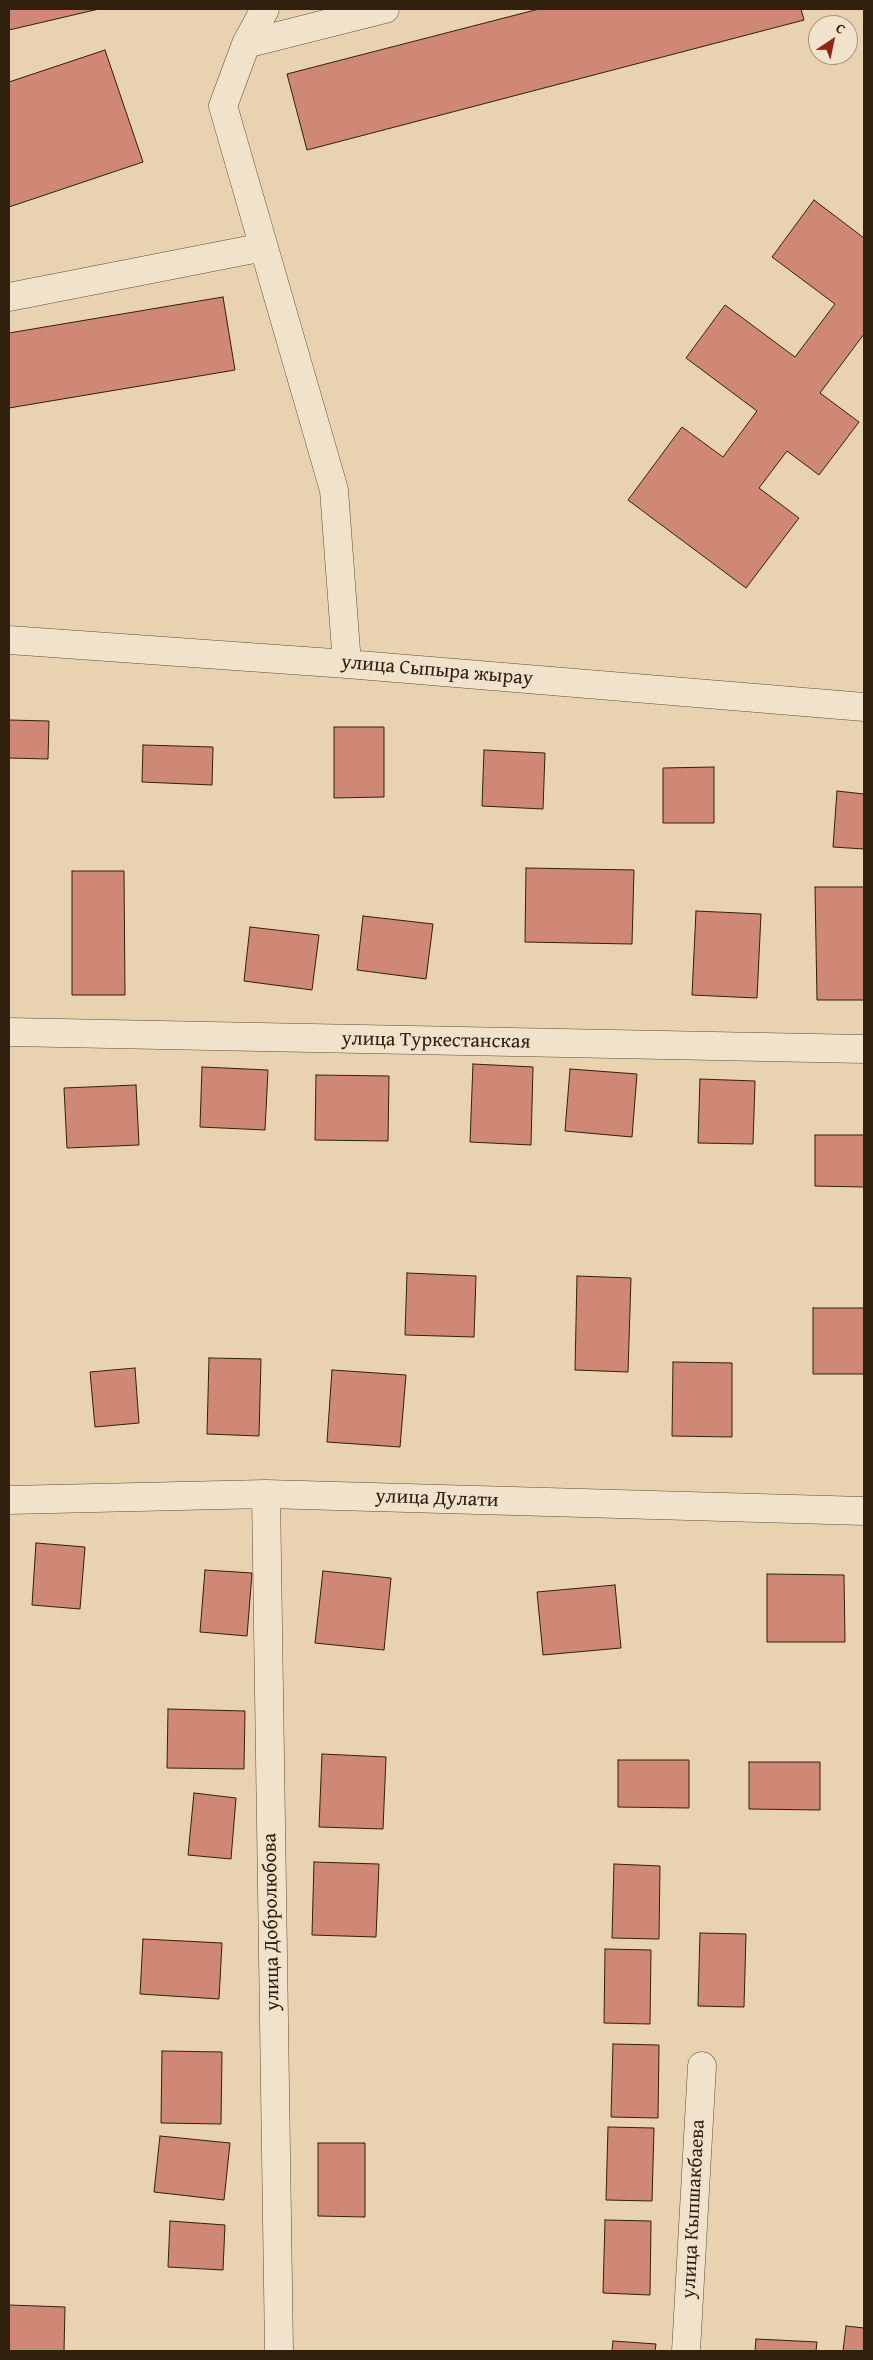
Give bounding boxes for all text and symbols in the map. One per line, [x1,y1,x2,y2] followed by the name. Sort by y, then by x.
[808,15,858,65] north arrow
[832,18,850,39] text: С
[340,651,534,691] street label: улица Сыпыра жырау
[341,1027,531,1055] street label: улица Туркестанская
[375,1485,499,1513] street label: улица Дулати
[258,1833,286,2011] street label: улица Добролюбова
[677,2119,711,2299] street label: улица Кыпшакбаева

